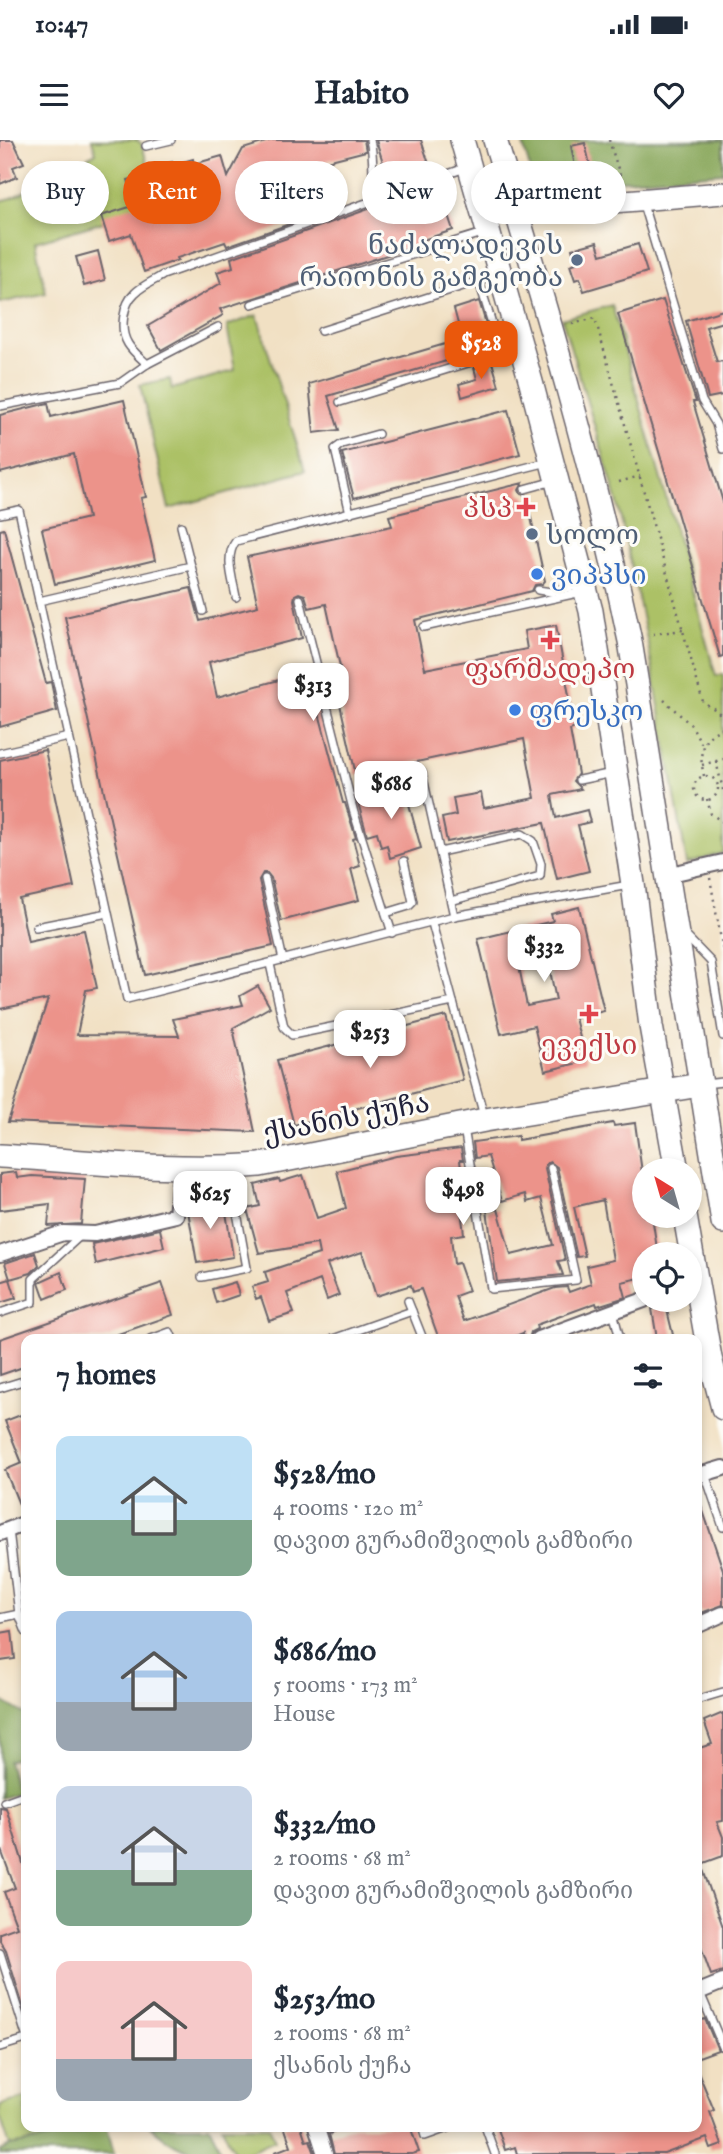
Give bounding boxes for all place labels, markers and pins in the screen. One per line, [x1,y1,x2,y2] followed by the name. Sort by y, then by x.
[299,229,563,296] place label: ნაძალადევის რაიონის გამგეობა
[569,252,585,268] marker: ნაძალადევის რაიონის გამგეობა
[440,322,522,381] pin: $528
[464,492,512,527] place label: პსპ
[518,499,534,515] marker: პსპ
[546,519,639,554] place label: სოლო
[524,526,540,542] marker: სოლო
[551,559,647,594] place label: ვიპპსი
[529,566,545,582] marker: ვიპპსი
[542,632,558,648] marker: ფარმადეპო
[465,653,635,688] place label: ფარმადეპო
[272,664,354,723] pin: $313
[529,695,643,730] place label: ფრესკო
[507,702,523,718] marker: ფრესკო
[350,762,432,821] pin: $686
[503,924,585,984] pin: $332
[579,1004,599,1024] marker: ევექსი
[329,1010,411,1070] pin: $253
[541,1029,637,1064] place label: ევექსი
[422,1168,504,1227] pin: $498
[169,1172,251,1231] pin: $625

